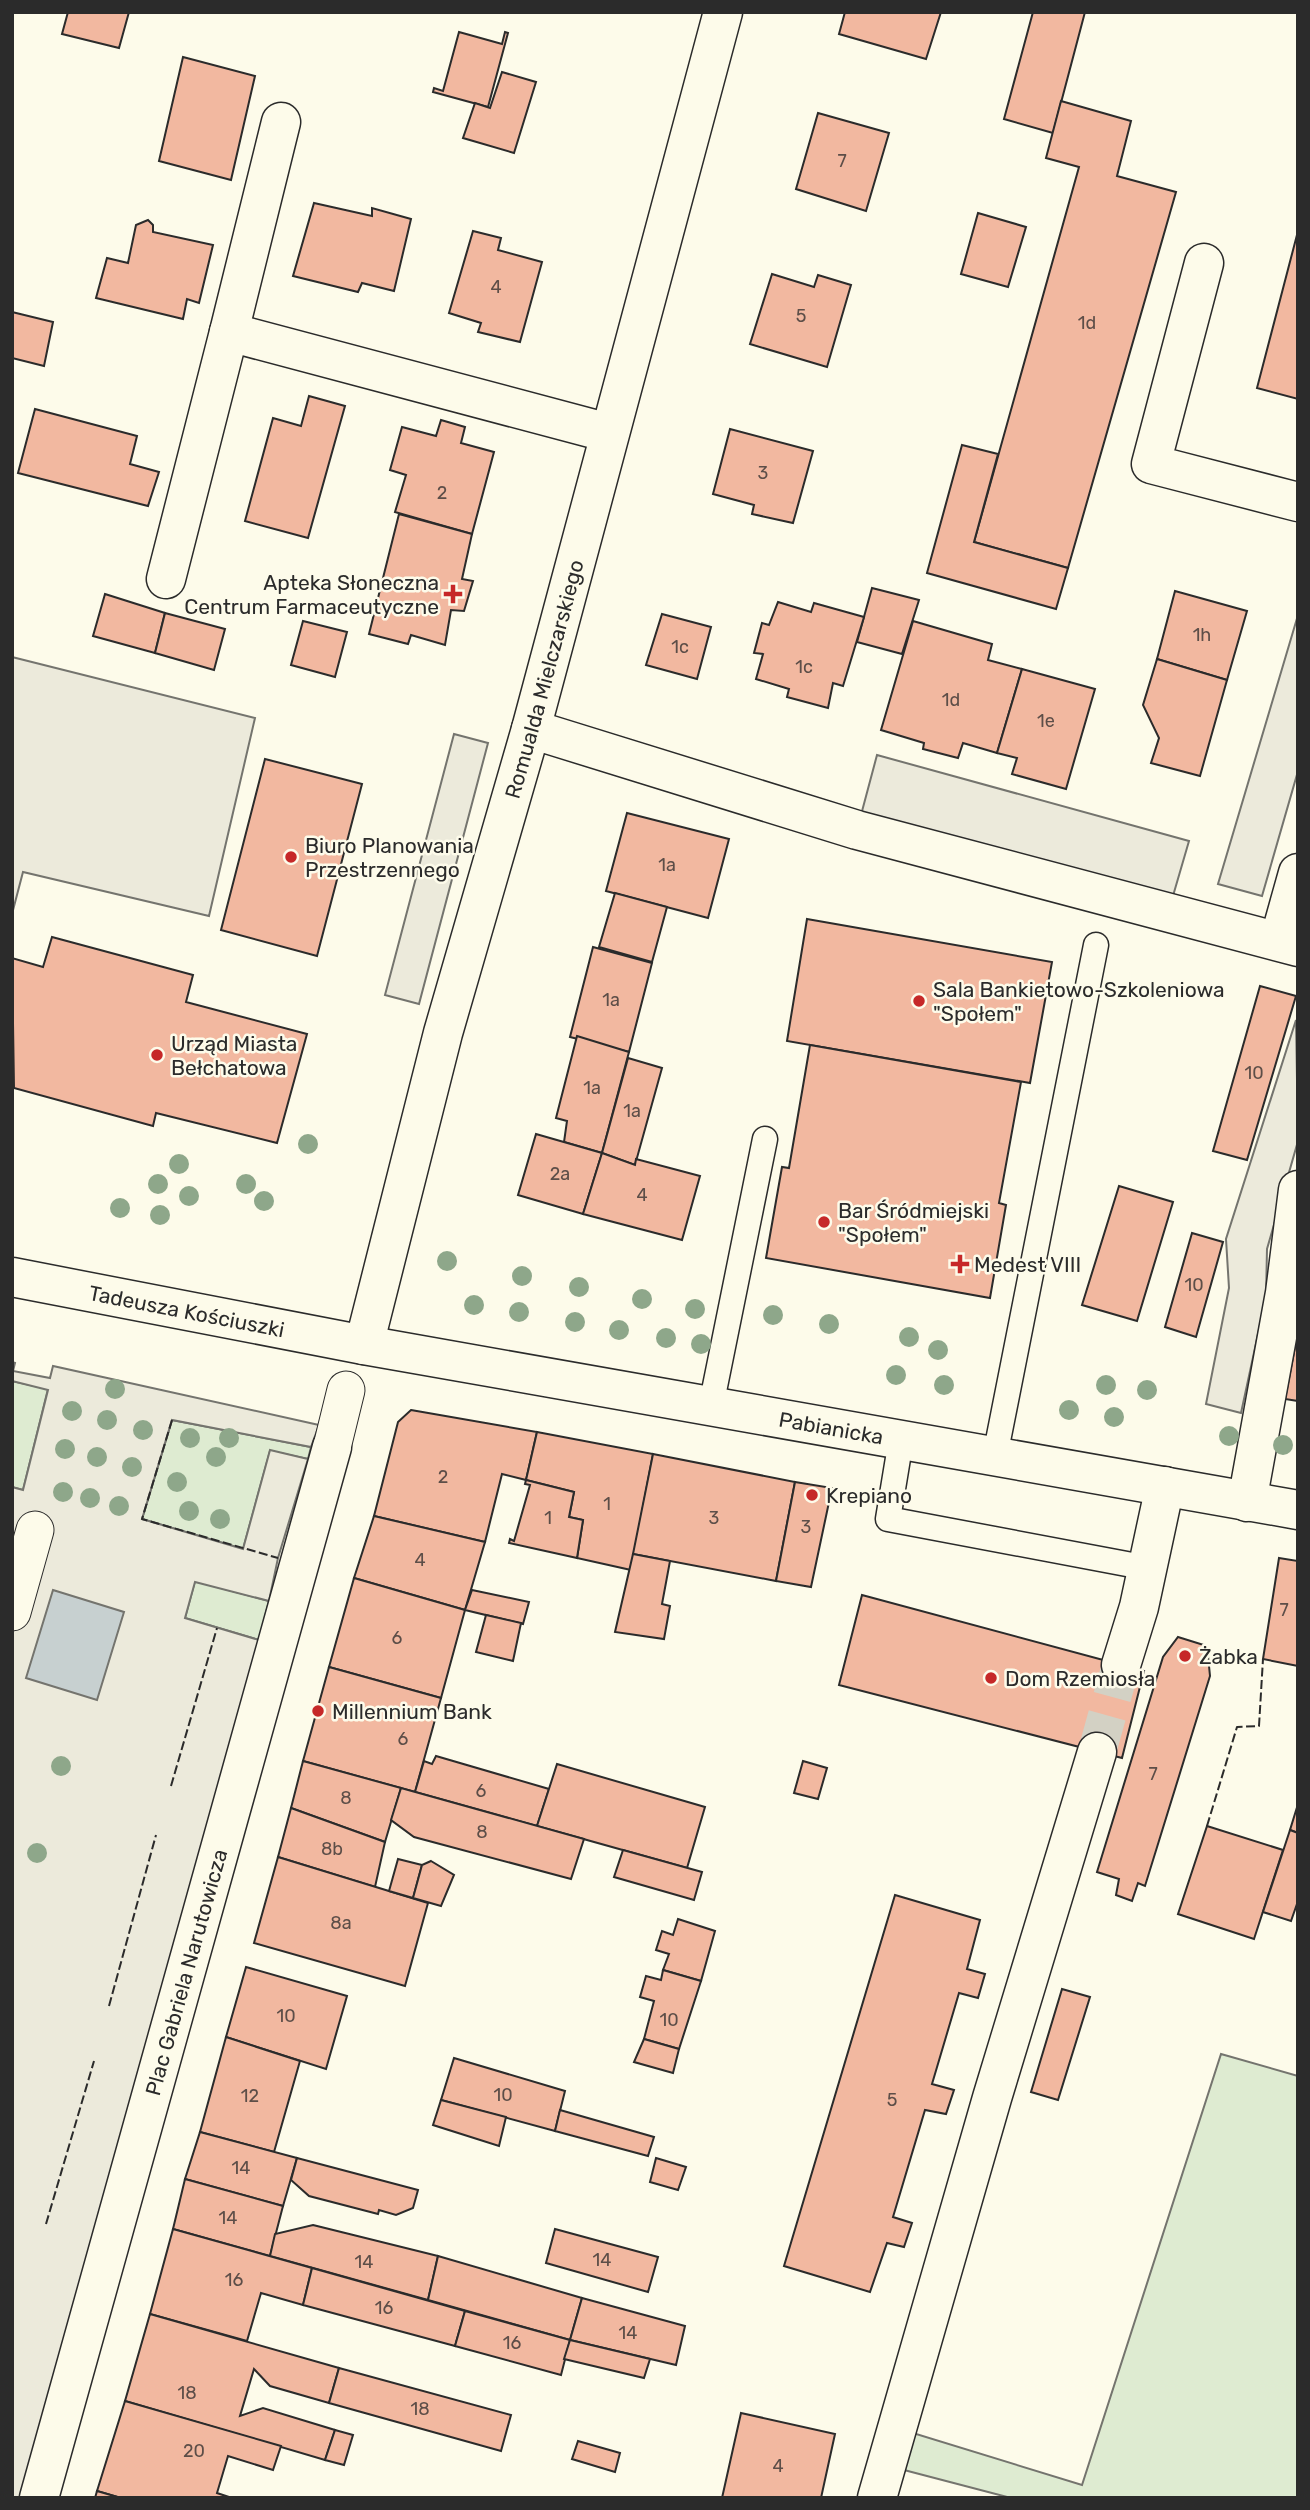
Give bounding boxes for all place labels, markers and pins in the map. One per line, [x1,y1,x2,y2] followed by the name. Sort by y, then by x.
[184,570,439,619] place label: Apteka Słoneczna Centrum Farmaceutyczne
[445,586,461,602] marker: Apteka Słoneczna Centrum Farmaceutyczne
[305,833,474,882] place label: Biuro Planowania Przestrzennego
[283,849,299,865] marker: Biuro Planowania Przestrzennego
[933,977,1225,1026] place label: Sala Bankietowo-Szkoleniowa "Społem"
[911,993,927,1009] marker: Sala Bankietowo-Szkoleniowa "Społem"
[171,1031,297,1080] place label: Urząd Miasta Bełchatowa
[149,1047,165,1063] marker: Urząd Miasta Bełchatowa
[838,1198,989,1247] place label: Bar Śródmiejski "Społem"
[816,1214,832,1230] marker: Bar Śródmiejski "Społem"
[974,1252,1081,1277] place label: Medest VIII
[952,1256,968,1272] marker: Medest VIII
[826,1483,912,1508] place label: Krepiano
[804,1487,820,1503] marker: Krepiano
[1199,1644,1258,1669] place label: Żabka
[1177,1648,1193,1664] marker: Żabka
[1005,1666,1155,1691] place label: Dom Rzemiosła
[983,1670,999,1686] marker: Dom Rzemiosła
[332,1699,492,1724] place label: Millennium Bank
[310,1703,326,1719] marker: Millennium Bank

